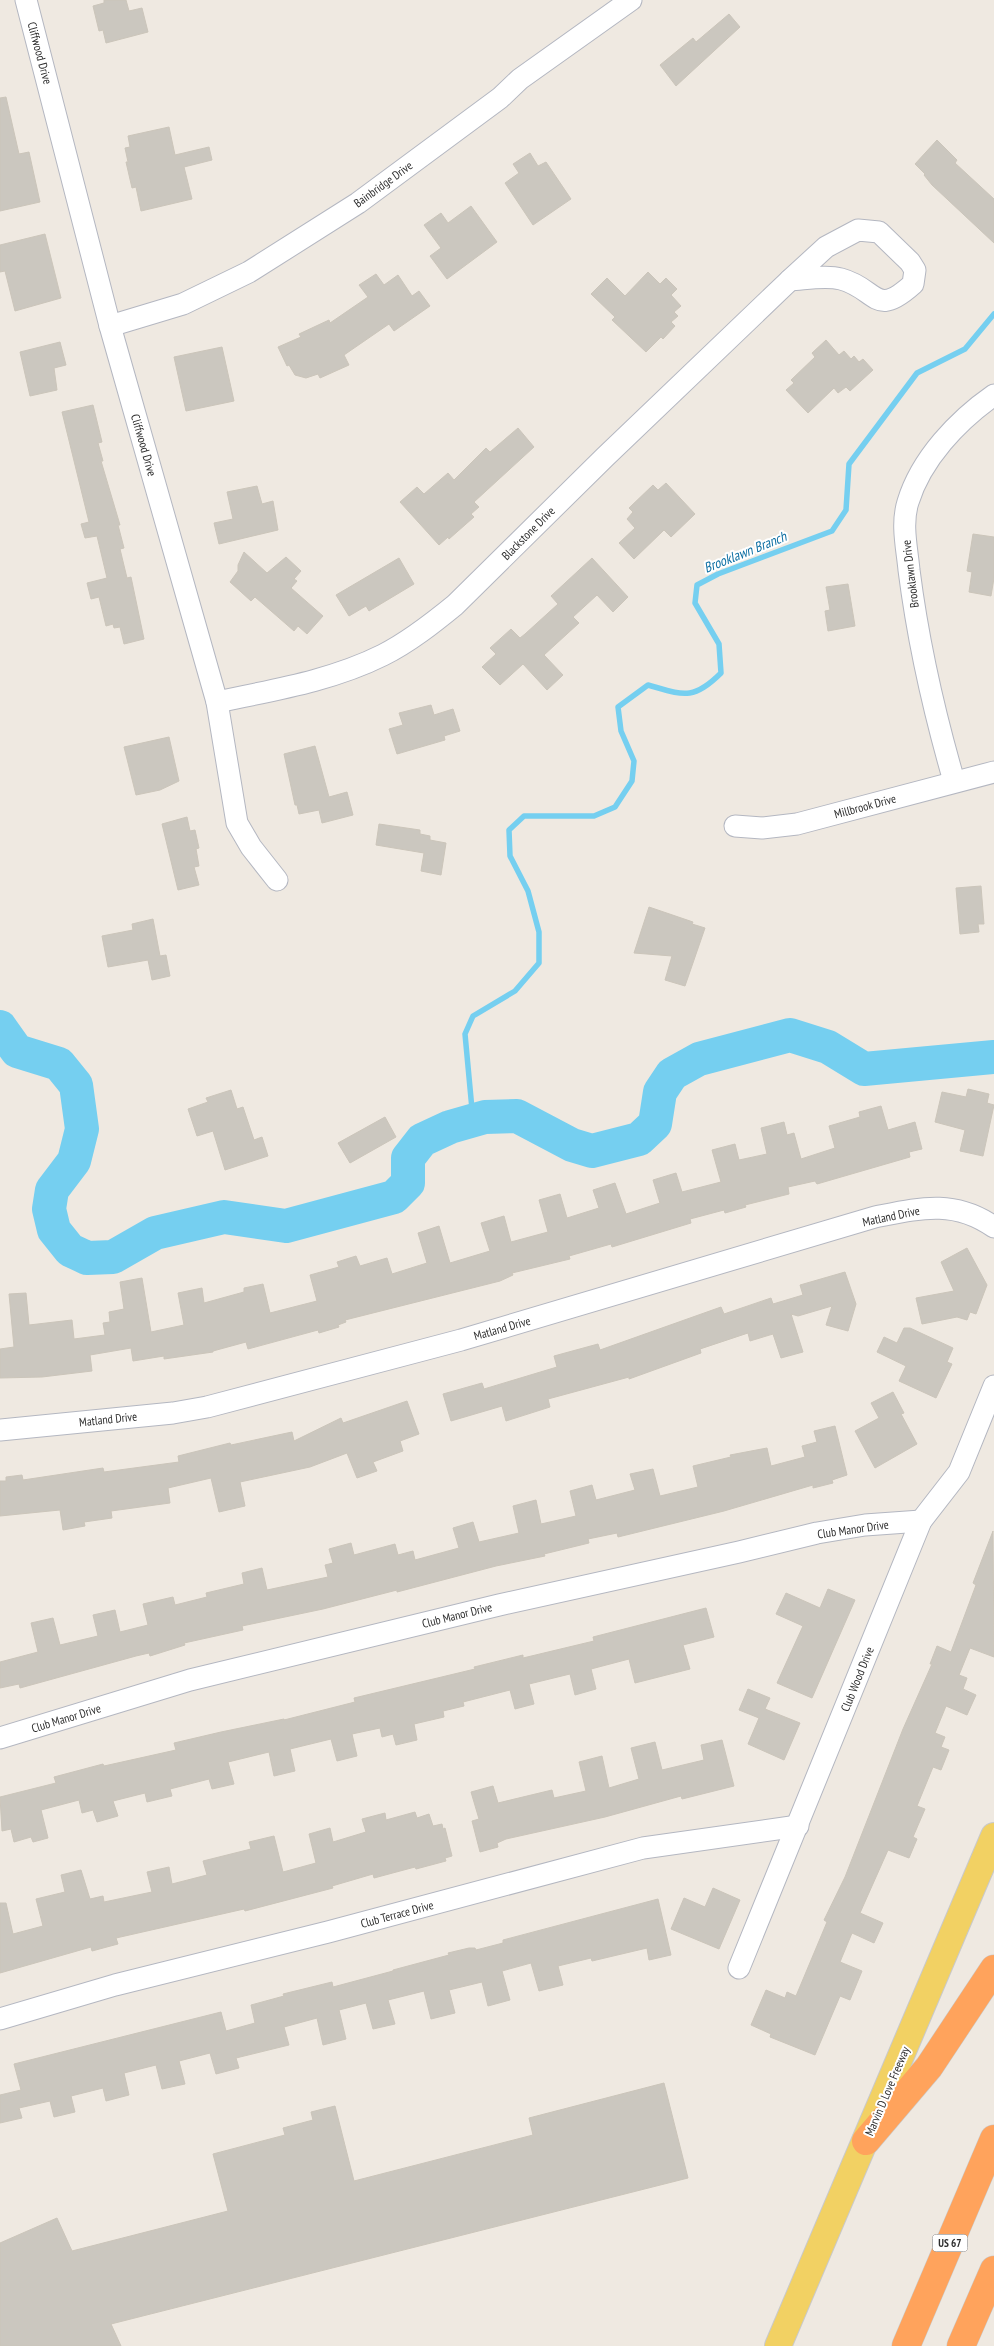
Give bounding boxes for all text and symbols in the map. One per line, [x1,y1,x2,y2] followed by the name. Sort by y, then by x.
[24,20,56,86] street label: Cliffwood Drive
[351,158,415,210] street label: Bainbridge Drive
[128,412,160,478] street label: Cliffwood Drive
[498,503,558,563] street label: Blackstone Drive
[701,527,790,577] water label: Brooklawn Branch
[898,539,922,609] street label: Brooklawn Drive
[832,791,898,821] street label: Millbrook Drive
[861,1203,921,1229] street label: Matland Drive
[472,1313,532,1343] street label: Matland Drive
[78,1408,138,1429] street label: Matland Drive
[816,1517,890,1541] street label: Club Manor Drive
[420,1599,494,1631] street label: Club Manor Drive
[837,1644,877,1714] street label: Club Wood Drive
[29,1700,103,1736] street label: Club Manor Drive
[359,1897,435,1931] street label: Club Terrace Drive
[861,2044,913,2138] street label: Marvin D Love Freeway
[932,2234,968,2252] road number: US 67

